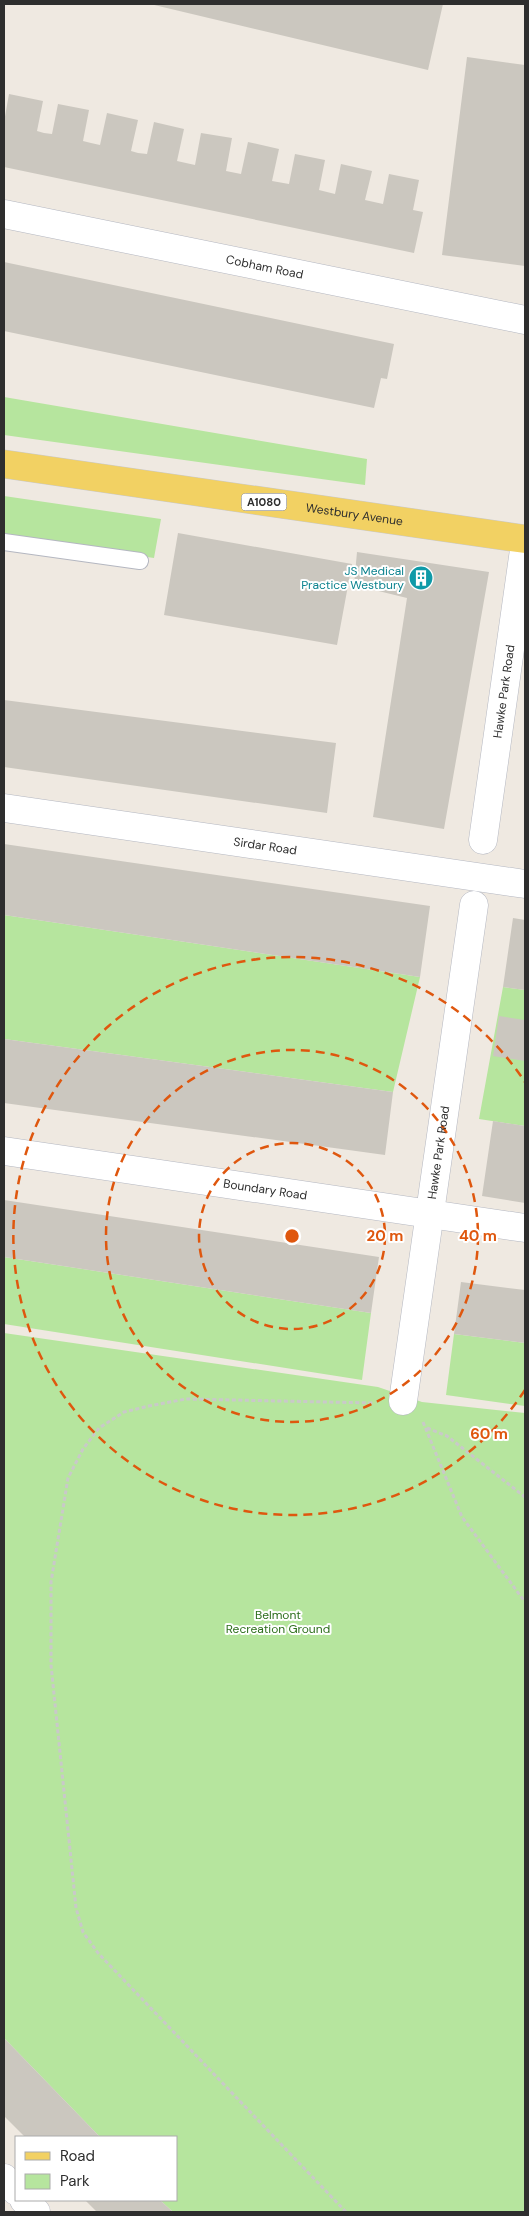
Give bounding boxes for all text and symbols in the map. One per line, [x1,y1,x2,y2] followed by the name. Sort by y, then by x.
[225,251,305,283] street label: Cobham Road
[242,494,286,511] road number: A1080
[305,500,404,529] street label: Westbury Avenue
[301,563,404,593] place label: JS Medical Practice Westbury
[408,565,434,591] building icon: JS Medical Practice Westbury
[489,644,519,739] street label: Hawke Park Road
[233,834,298,859] street label: Sirdar Road
[424,1105,453,1200] street label: Hawke Park Road
[222,1176,308,1204] street label: Boundary Road
[367,1226,403,1246] text: 20 m
[459,1226,497,1246] text: 40 m
[283,1227,301,1245] centre of rings
[470,1424,508,1444] text: 60 m
[226,1607,330,1637] park label: Belmont Recreation Ground
[15,2136,178,2201] legend
[60,2146,95,2166] text: Road
[60,2171,90,2191] text: Park

